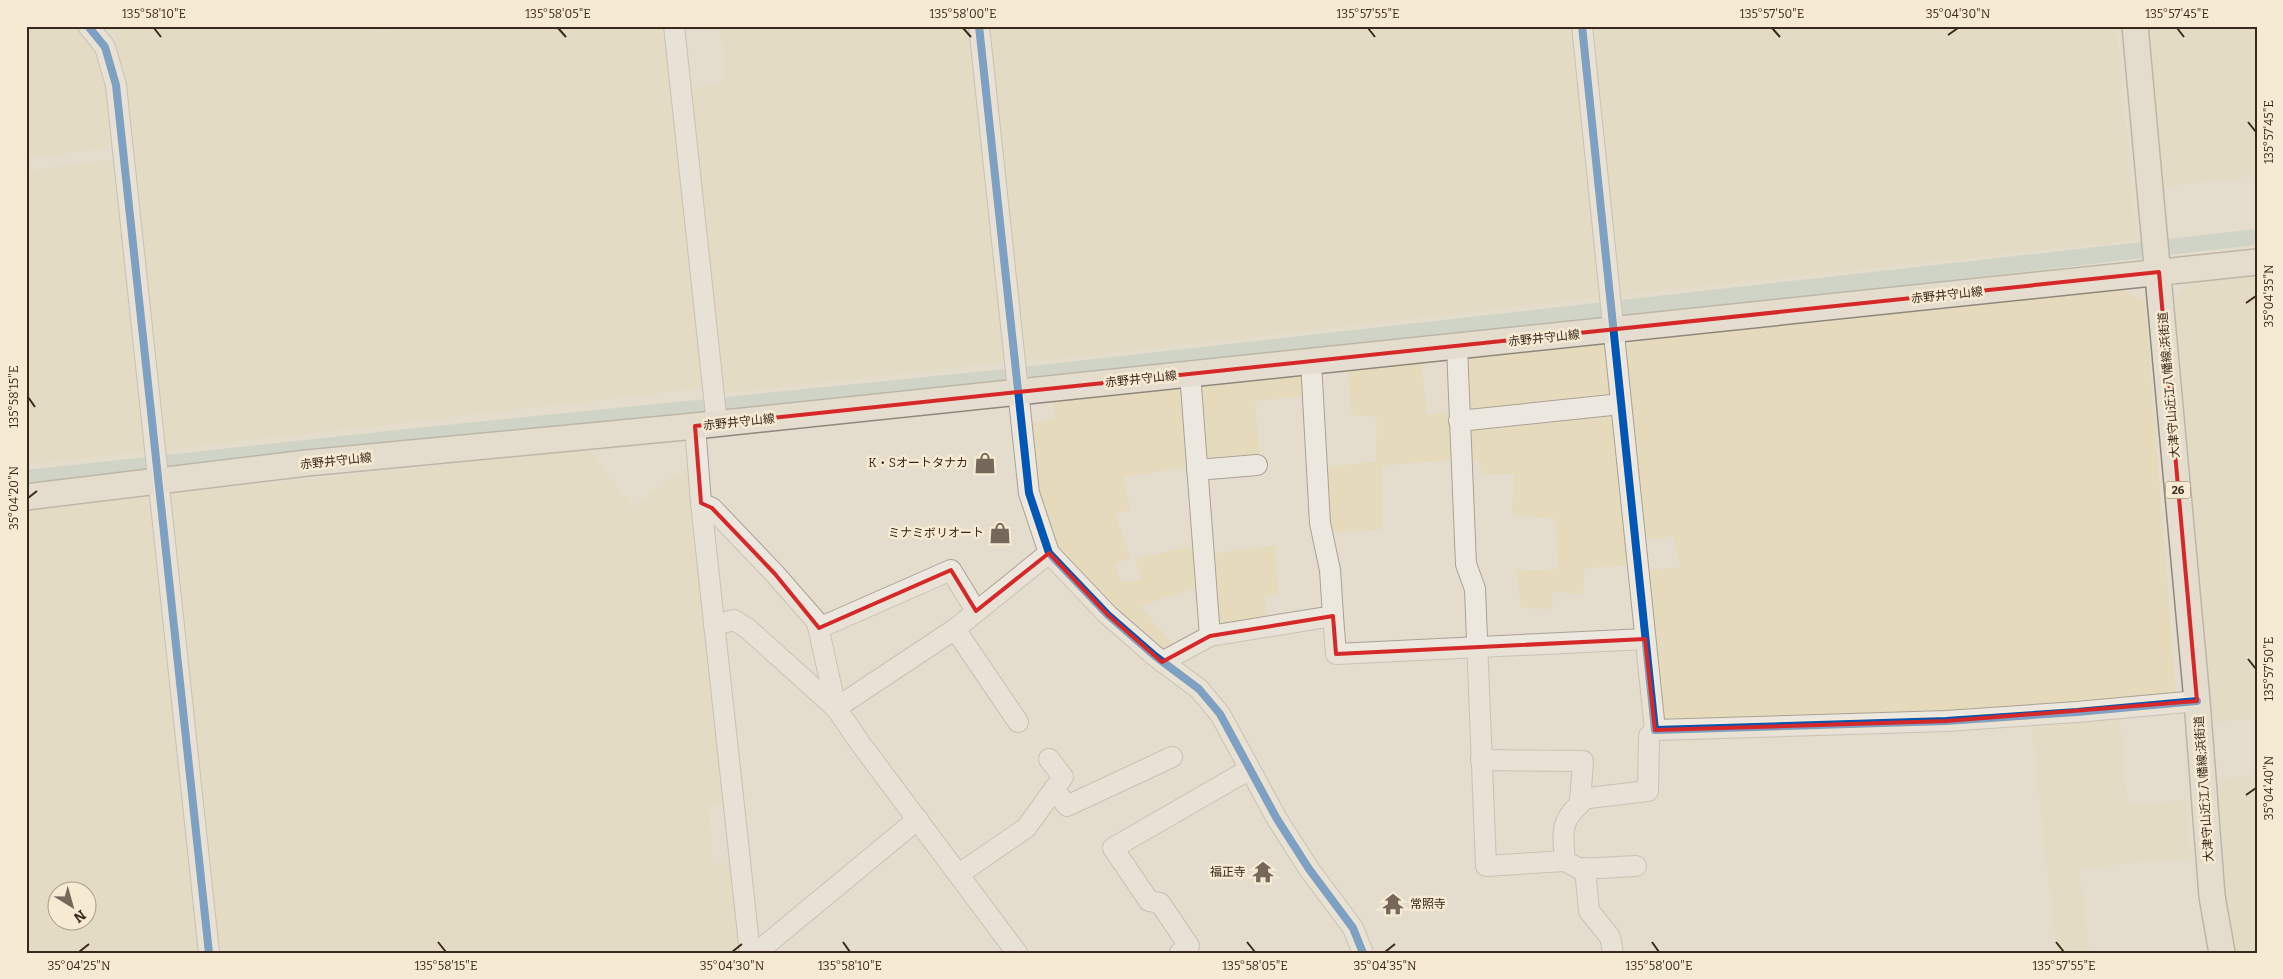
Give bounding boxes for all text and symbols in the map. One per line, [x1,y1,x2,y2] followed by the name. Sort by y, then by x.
[122,7,186,21] text: 135°58'10"E
[525,7,591,21] text: 135°58'05"E
[930,7,996,21] text: 135°58'00"E
[1336,7,1400,21] text: 135°57'55"E
[1740,7,1804,21] text: 135°57'50"E
[1926,7,1991,21] text: 35°04'30"N
[2145,7,2209,21] text: 135°57'45"E
[2262,100,2276,164] text: 135°57'45"E
[2262,264,2276,328] text: 35°04'35"N
[1910,284,1984,306] street label: 赤野井守山線
[2156,311,2182,459] street label: 大津守山近江八幡線;浜街道
[1507,327,1581,349] street label: 赤野井守山線
[7,366,21,428] text: 135°58'15"E
[1104,368,1178,390] street label: 赤野井守山線
[702,411,776,433] street label: 赤野井守山線
[299,450,373,472] street label: 赤野井守山線
[972,450,998,476] shop icon: K・Sオートタナカ
[868,456,968,470] place label: K・Sオートタナカ
[7,465,21,530] text: 35°04'20"N
[2166,482,2190,498] road number: 26
[987,520,1013,546] shop icon: ミナミボリオート
[888,526,984,540] place label: ミナミボリオート
[2262,637,2276,701] text: 135°57'50"E
[2192,715,2216,863] street label: 大津守山近江八幡線;浜街道
[2262,755,2276,820] text: 35°04'40"N
[1250,859,1276,885] temple icon: 福正寺
[1210,865,1246,879] place label: 福正寺
[48,882,98,932] north arrow
[1380,891,1406,917] temple icon: 常照寺
[1410,897,1446,911] place label: 常照寺
[70,906,89,926] text: N
[48,959,111,973] text: 35°04'25"N
[415,959,477,973] text: 135°58'15"E
[700,959,765,973] text: 35°04'30"N
[818,959,882,973] text: 135°58'10"E
[1222,959,1288,973] text: 135°58'05"E
[1353,959,1417,973] text: 35°04'35"N
[1626,959,1692,973] text: 135°58'00"E
[2032,959,2096,973] text: 135°57'55"E

